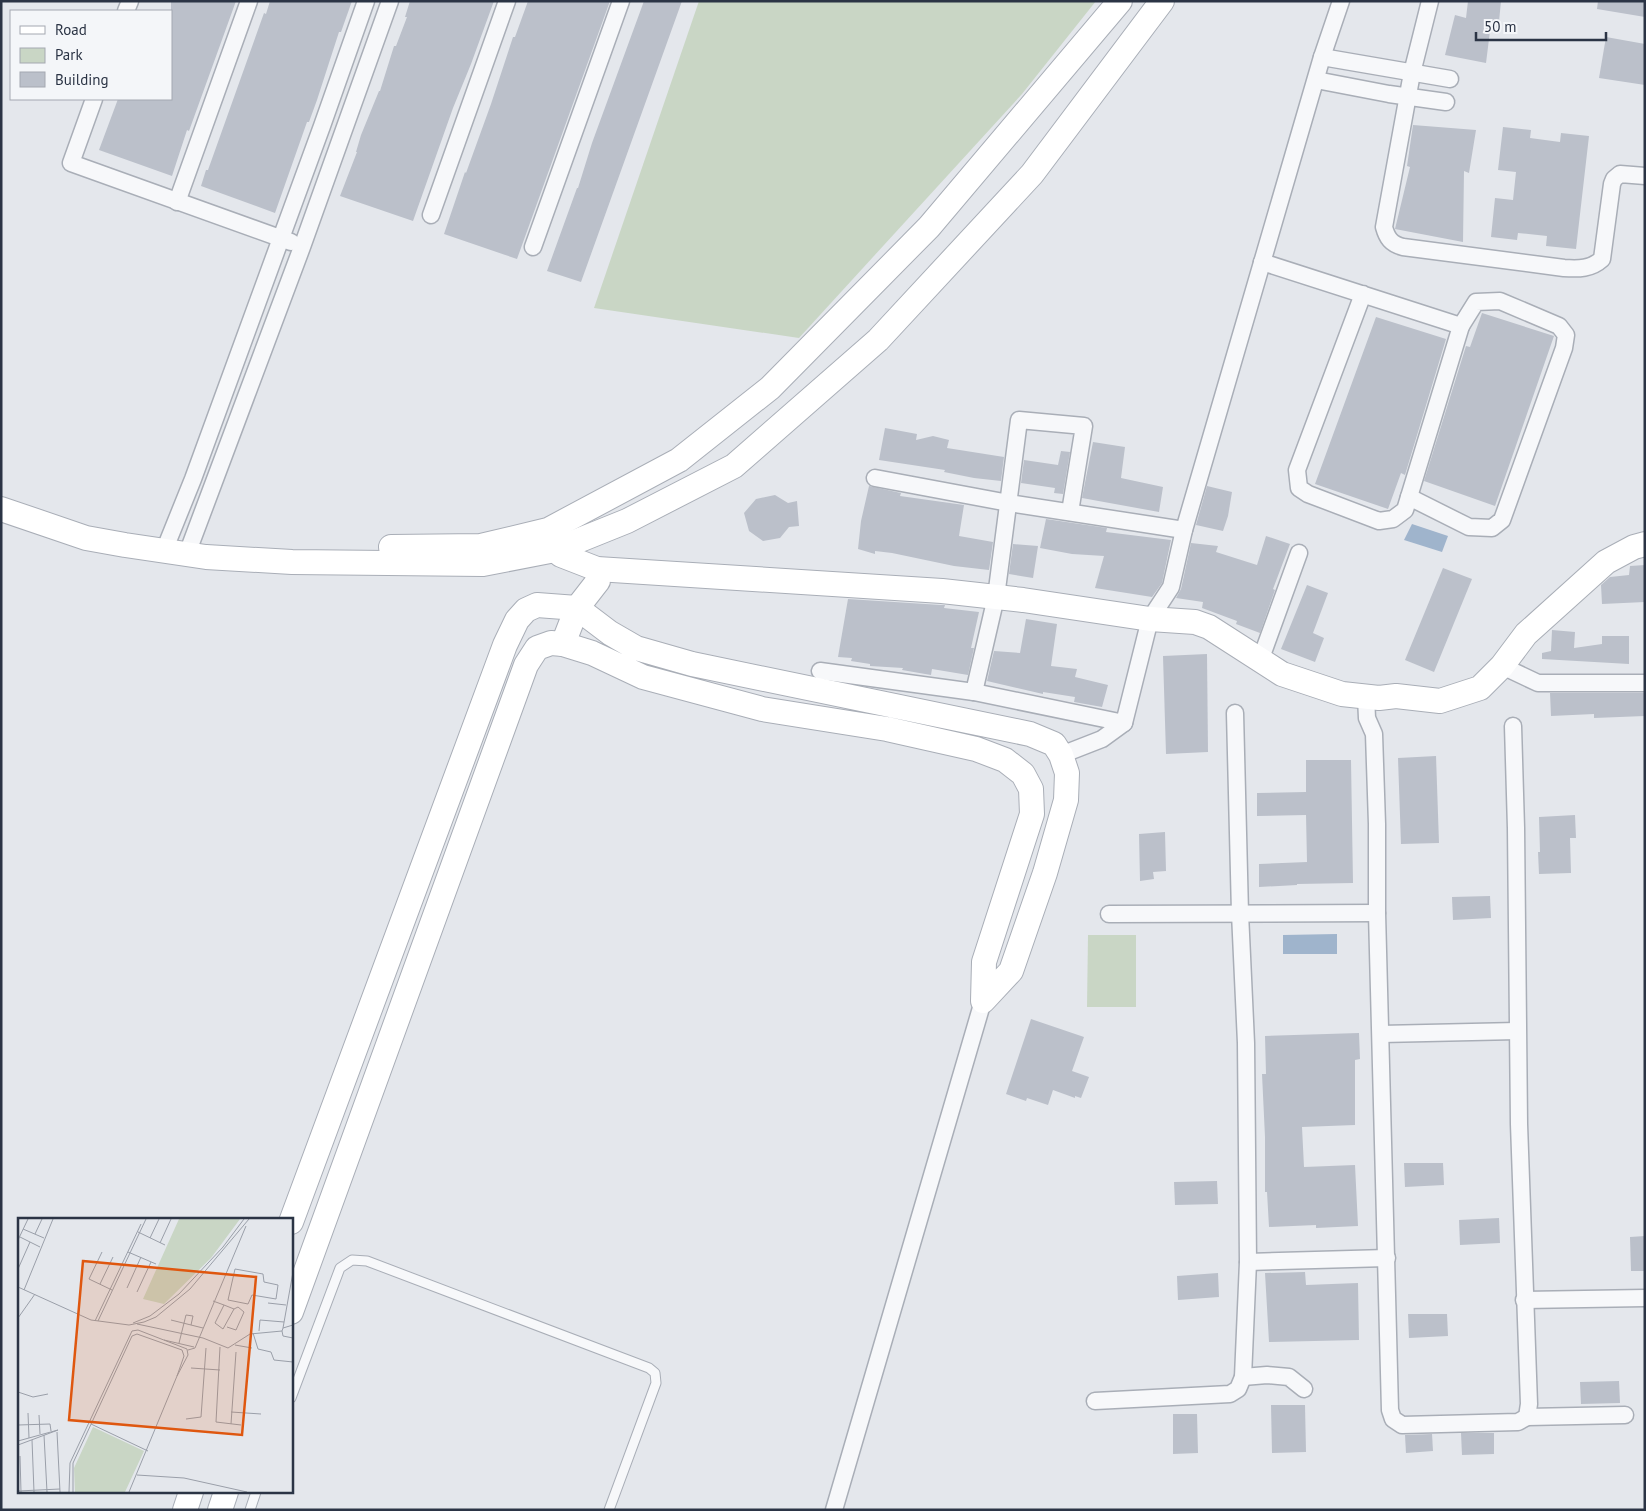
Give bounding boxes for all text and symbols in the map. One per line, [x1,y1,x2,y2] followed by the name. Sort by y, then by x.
[10,10,172,100] legend
[1476,10,1606,42] scale bar
[1484,17,1517,36] text: 50 m
[55,20,87,39] text: Road
[55,45,83,64] text: Park
[55,70,109,89] text: Building
[18,1218,292,1494] inset map

